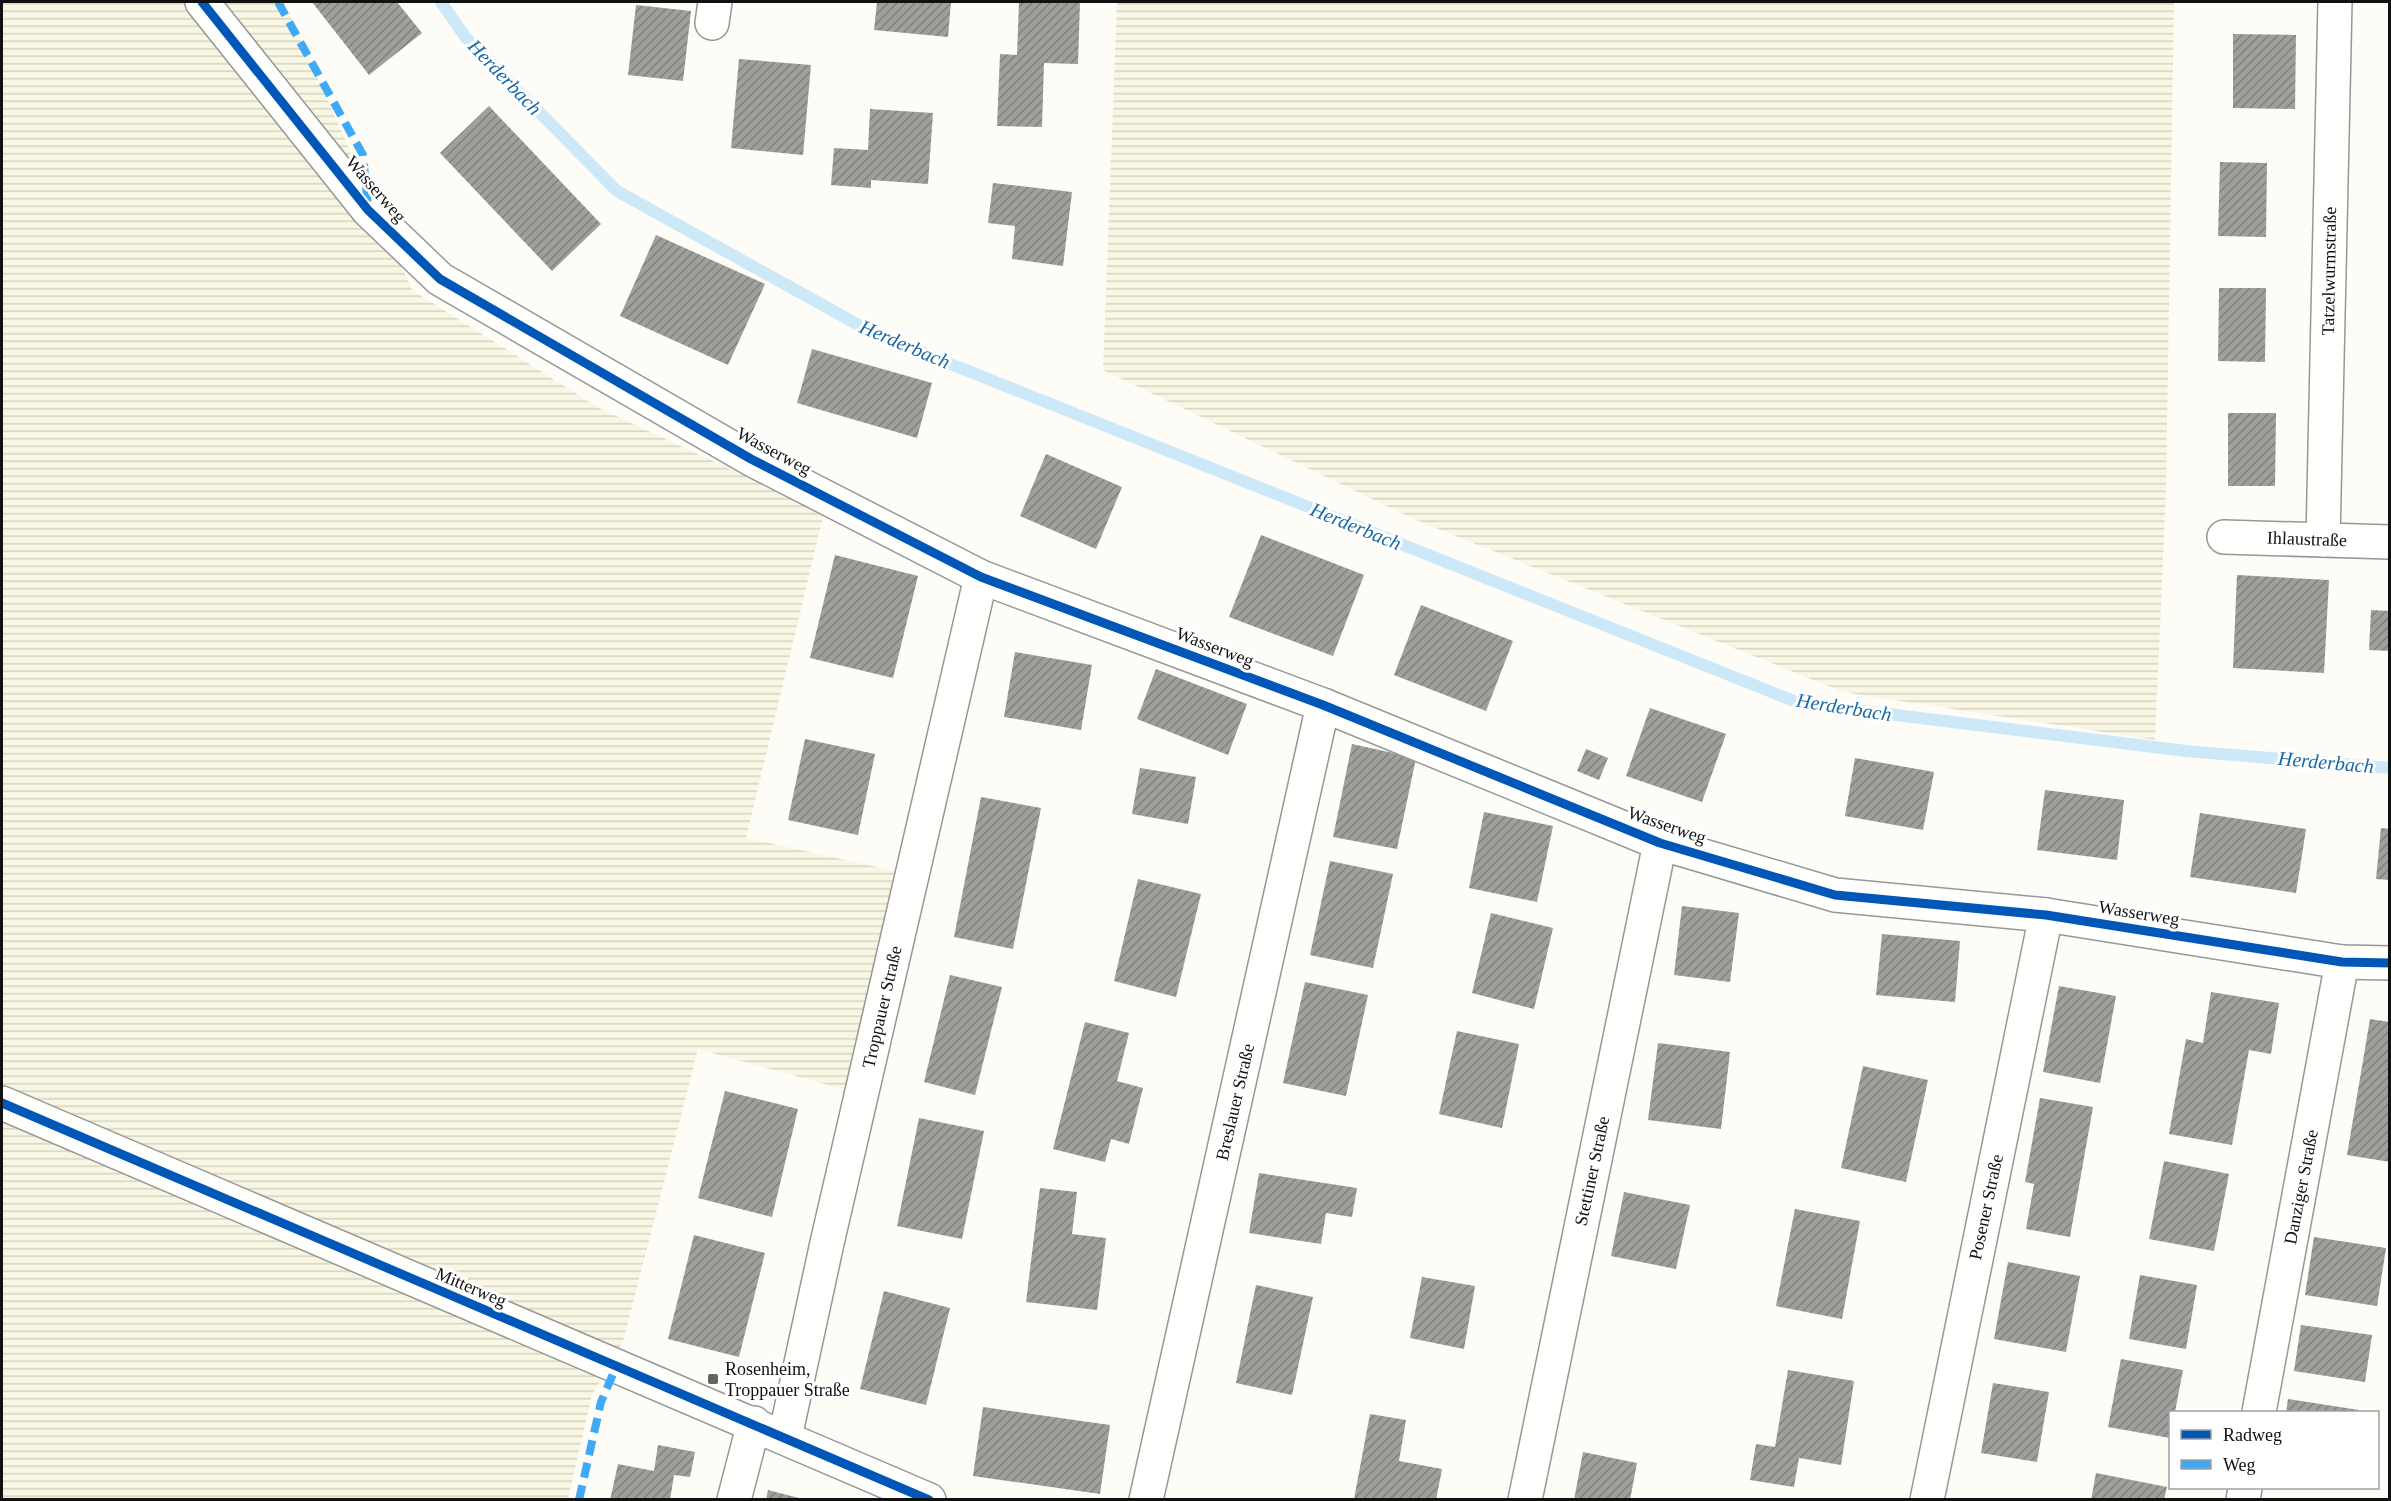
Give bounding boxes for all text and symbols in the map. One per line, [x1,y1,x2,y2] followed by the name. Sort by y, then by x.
[463,34,546,119] water label: Herderbach
[342,152,410,226] street label: Wasserweg
[2318,206,2340,336] street label: Tatzelwurmstraße
[856,315,953,373] water label: Herderbach
[733,423,815,479] street label: Wasserweg
[1306,497,1405,554] water label: Herderbach
[2267,528,2347,550] street label: Ihlaustraße
[1173,623,1257,671] street label: Wasserweg
[1794,688,1893,725] water label: Herderbach
[2276,747,2375,777] water label: Herderbach
[1625,802,1709,848] street label: Wasserweg
[2097,897,2181,929] street label: Wasserweg
[858,944,906,1070] street label: Troppauer Straße
[1212,1042,1258,1162] street label: Breslauer Straße
[1571,1114,1613,1228] street label: Stettiner Straße
[2280,1128,2322,1246] street label: Danziger Straße
[1965,1152,2007,1262] street label: Posener Straße
[433,1263,509,1311] street label: Mitterweg
[725,1359,850,1400] place label: Rosenheim, Troppauer Straße
[706,1372,720,1386] marker: Rosenheim, Troppauer Straße
[2169,1411,2379,1489] legend
[2223,1425,2282,1445] text: Radweg
[2223,1455,2256,1475] text: Weg

